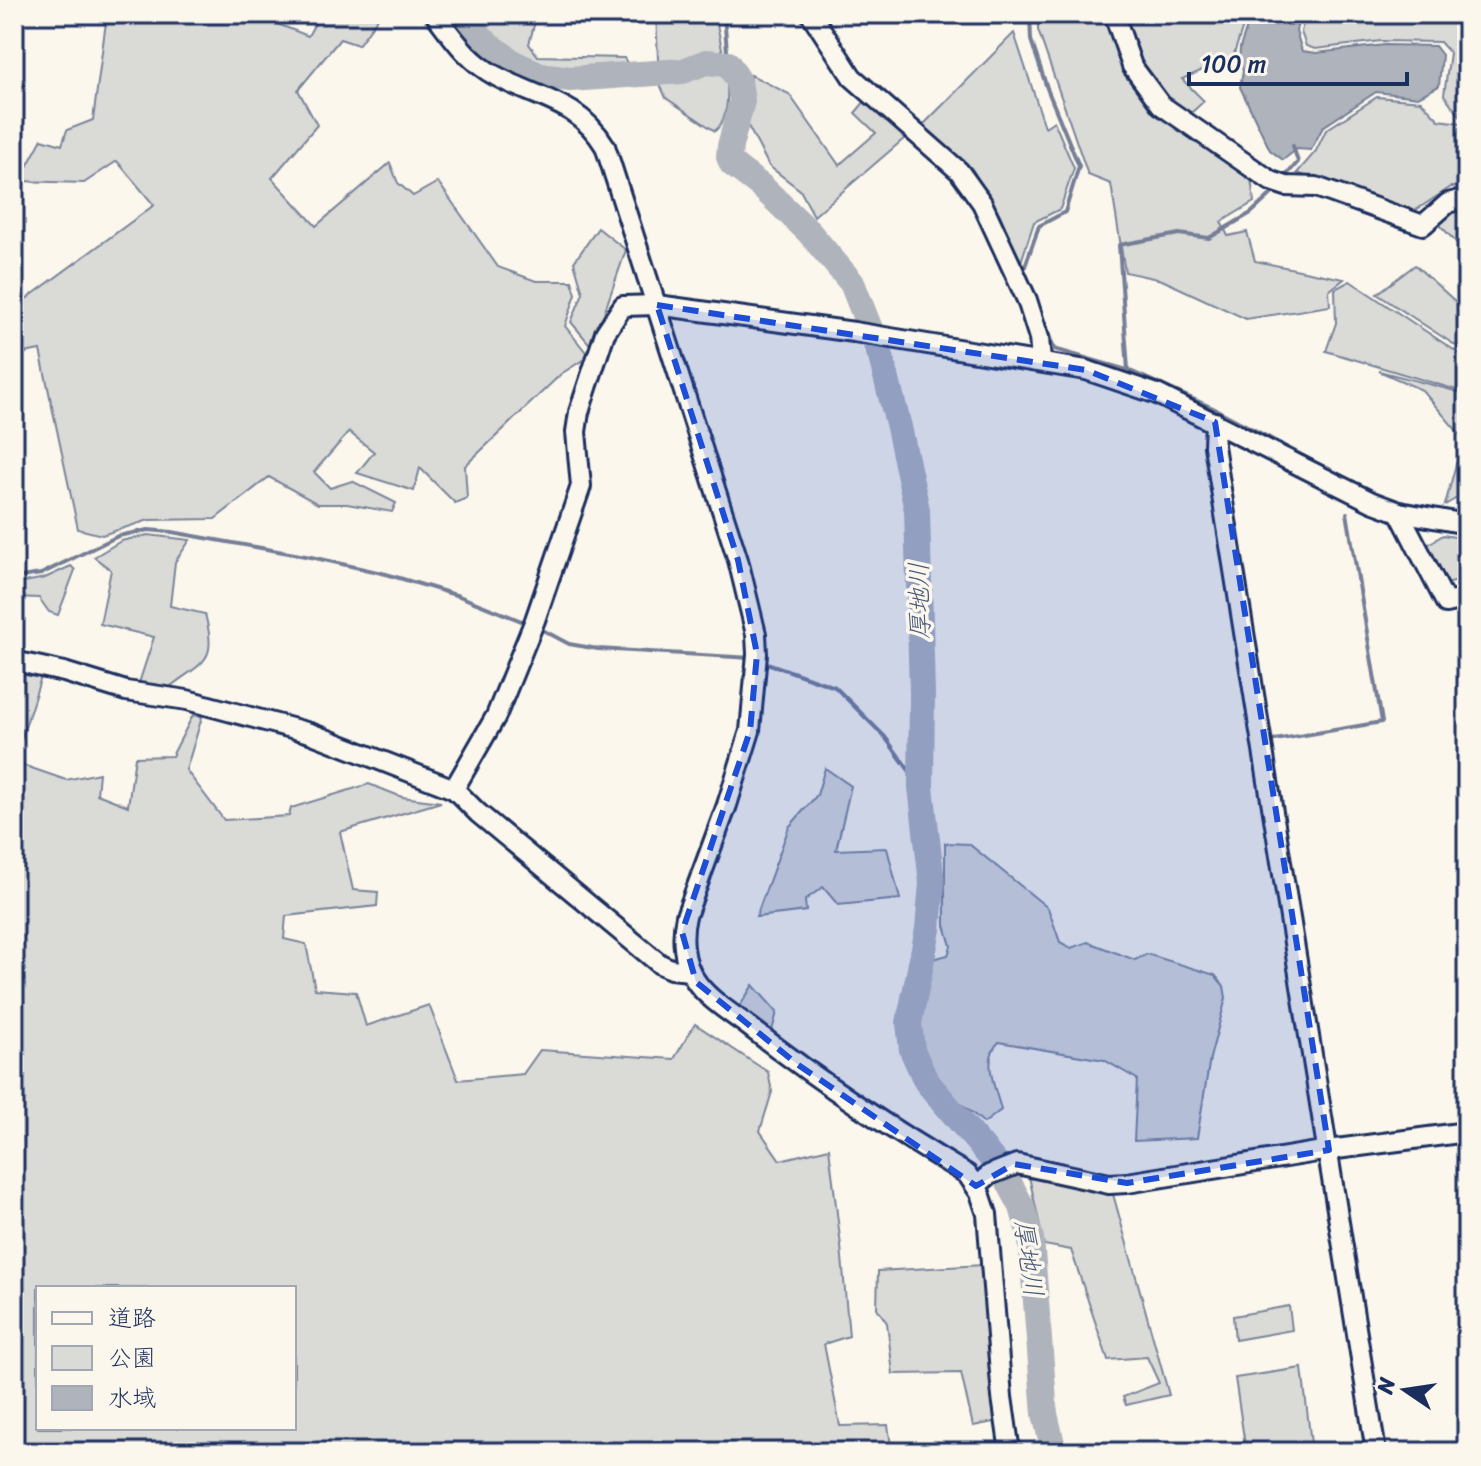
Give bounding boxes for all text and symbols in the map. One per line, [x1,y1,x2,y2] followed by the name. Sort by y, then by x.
[1189,36,1407,86] scale bar
[1201,43,1266,85] text: 100 m
[895,562,943,640] water label: 厚地川
[1001,1216,1057,1300] water label: 厚地川
[36,1286,296,1430] legend
[108,1297,156,1339] text: 道路
[108,1337,156,1379] text: 公園
[1365,1350,1445,1430] north arrow
[1365,1373,1407,1398] text: N
[108,1377,156,1419] text: 水域

